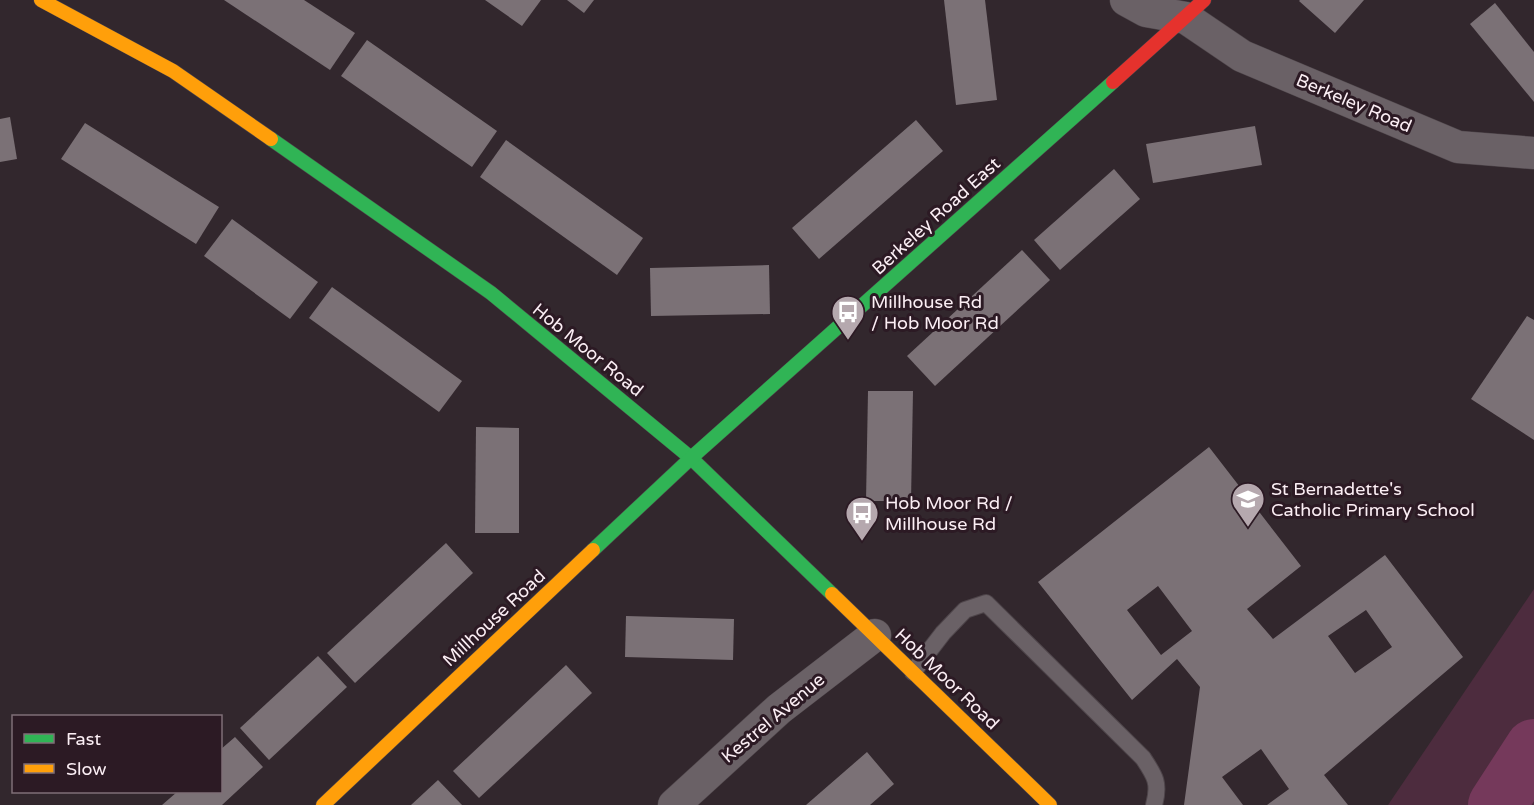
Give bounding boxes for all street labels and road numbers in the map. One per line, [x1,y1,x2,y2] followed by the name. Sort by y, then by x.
[1293,69,1415,137] street label: Berkeley Road
[867,153,1005,279] street label: Berkeley Road East
[528,299,648,401] street label: Hob Moor Road
[438,565,550,671] street label: Millhouse Road
[890,624,1004,734] street label: Hob Moor Road
[717,668,829,768] street label: Kestrel Avenue

